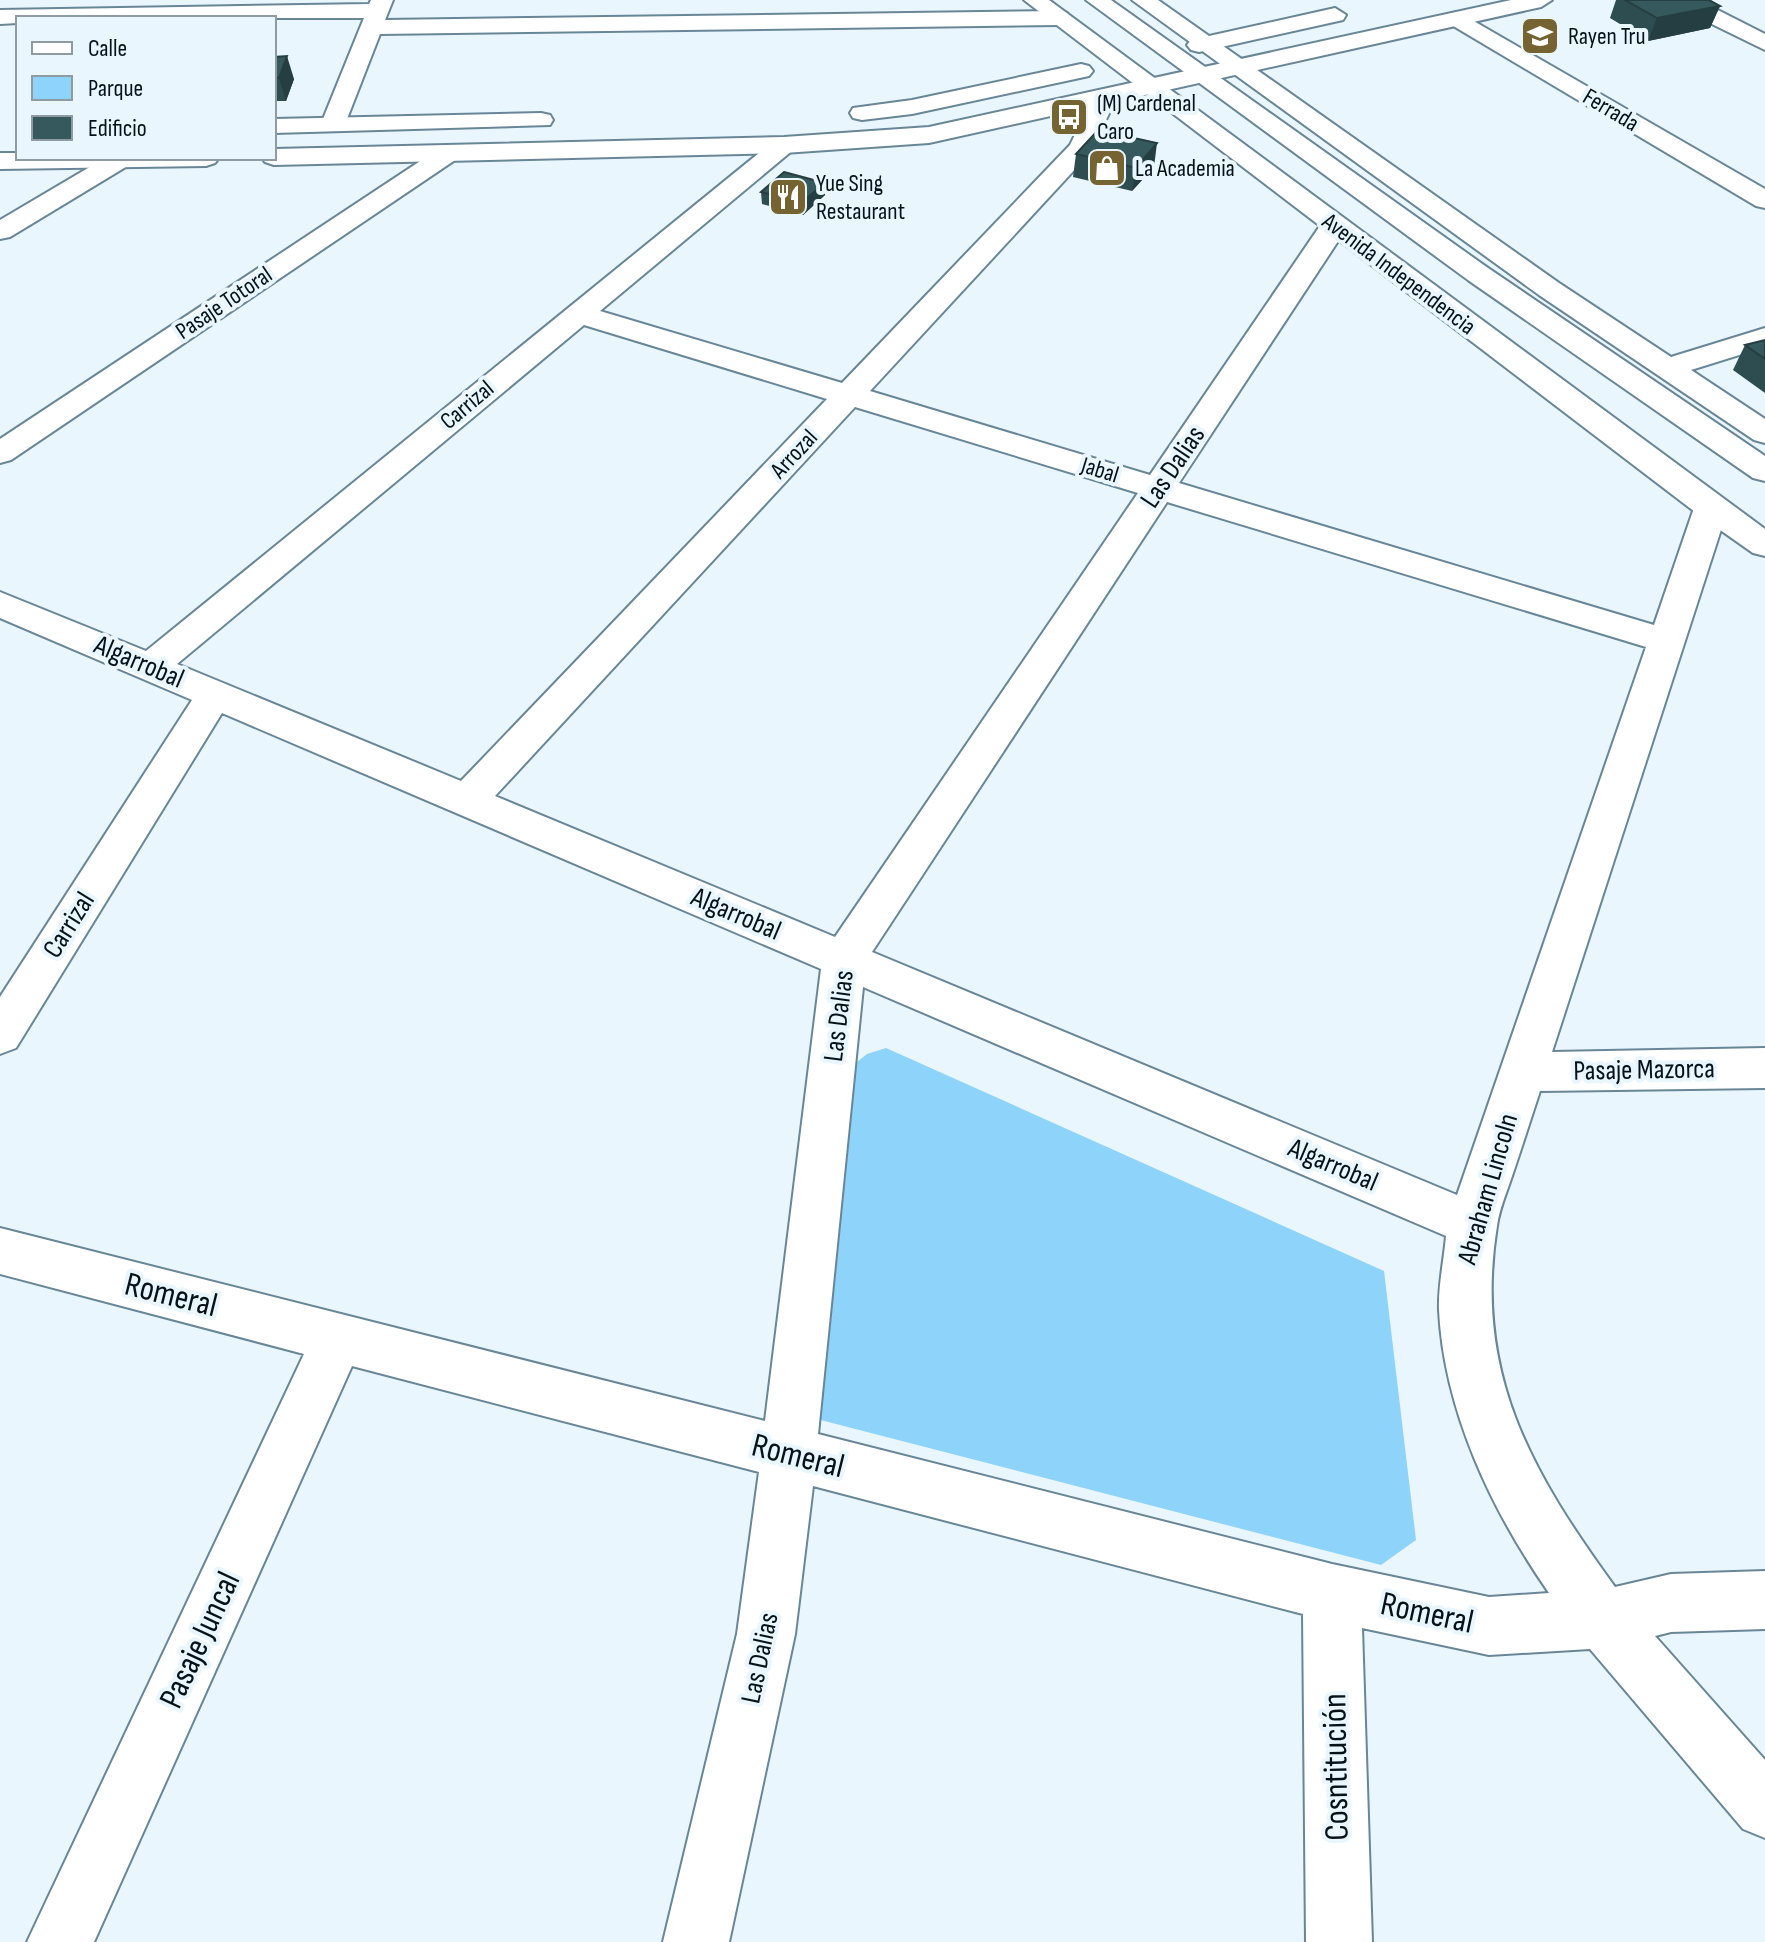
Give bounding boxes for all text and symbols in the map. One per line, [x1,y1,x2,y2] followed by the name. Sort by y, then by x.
[1519,15,1561,57] school or university icon: Rayen Tru
[16,16,276,160] legend
[1568,22,1646,51] place label: Rayen Tru
[88,34,127,63] text: Calle
[88,74,143,103] text: Parque
[1578,82,1644,138] street label: Ferrada
[1097,89,1196,146] place label: (M) Cardenal Caro
[1048,96,1090,138] bus stop icon: (M) Cardenal Caro
[88,114,147,143] text: Edificio
[1086,147,1128,189] shop icon: La Academia
[1135,154,1235,183] place label: La Academia
[816,169,905,226] place label: Yue Sing Restaurant
[767,176,809,218] restaurant icon: Yue Sing Restaurant
[1316,206,1481,341] street label: Avenida Independencia
[170,260,278,346] street label: Pasaje Totoral
[434,374,500,436] street label: Carrizal
[1134,420,1212,514] street label: Las Dalias
[764,424,824,485] street label: Arrozal
[1077,450,1122,489] street label: Jabal
[88,628,189,696] street label: Algarrobal
[685,880,786,948] street label: Algarrobal
[36,886,102,964] street label: Carrizal
[817,968,861,1064] street label: Las Dalias
[1573,1052,1715,1088] street label: Pasaje Mazorca
[1451,1110,1525,1269] street label: Abraham Lincoln
[1282,1131,1383,1199] street label: Algarrobal
[121,1264,221,1326] street label: Romeral
[748,1425,848,1487] street label: Romeral
[151,1565,249,1715] street label: Pasaje Juncal
[1377,1583,1477,1643] street label: Romeral
[734,1610,786,1706] street label: Las Dalias
[1314,1693,1358,1841] street label: Cosntitución

